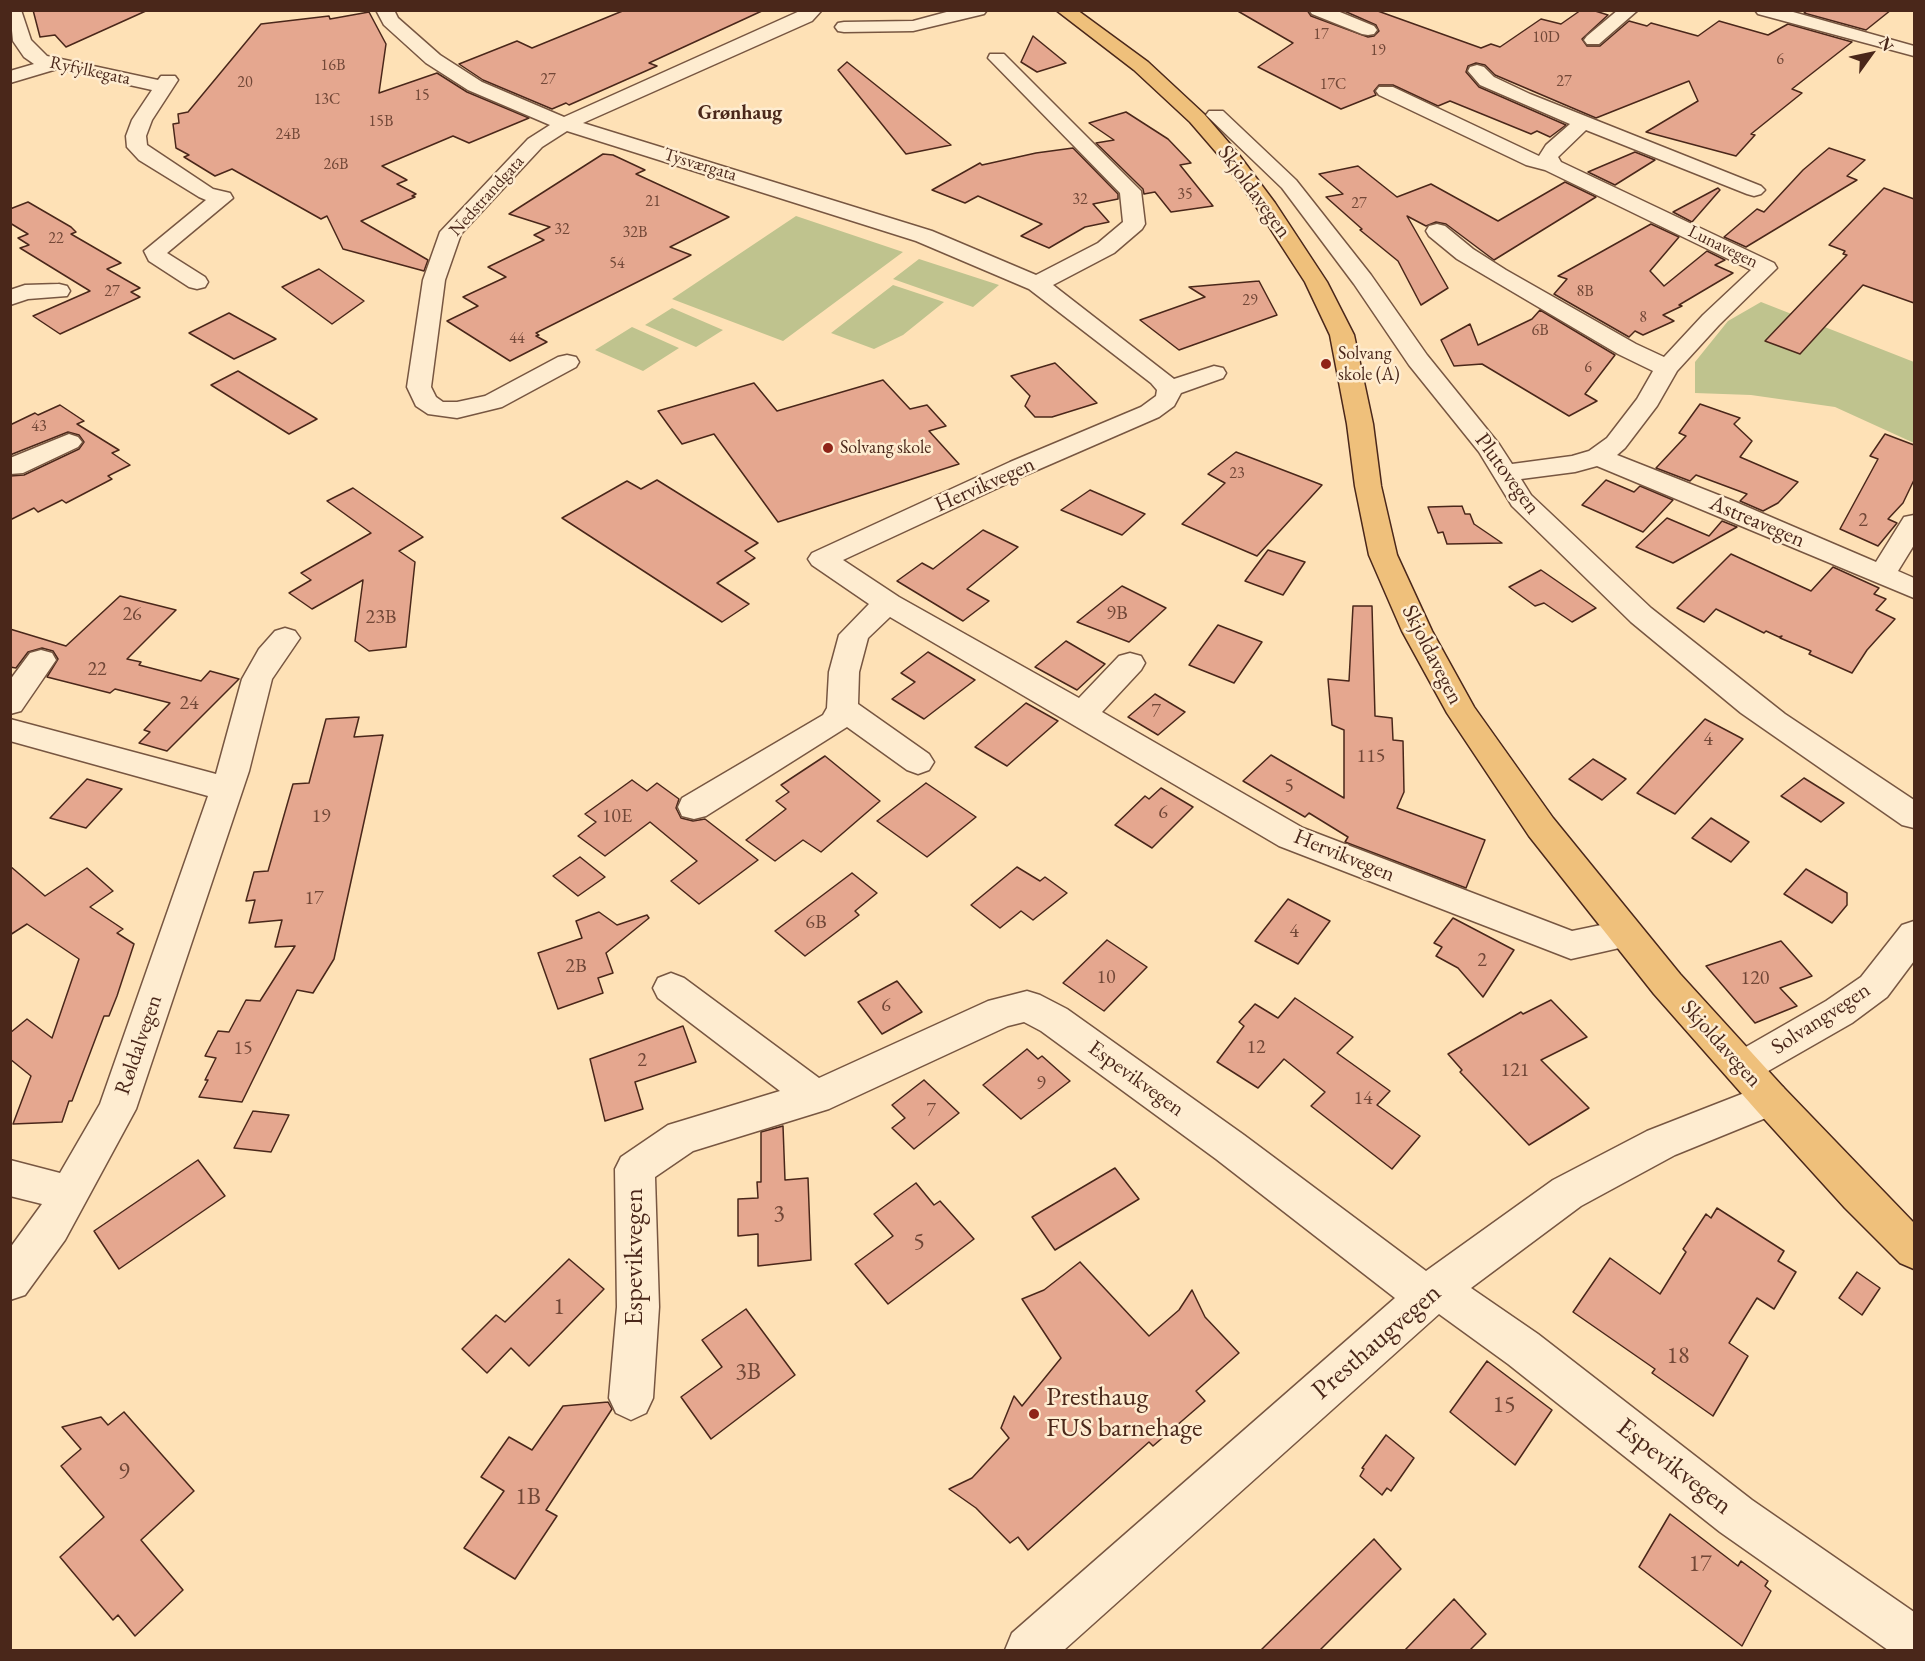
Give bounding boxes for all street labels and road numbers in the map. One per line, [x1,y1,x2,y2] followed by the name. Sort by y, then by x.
[48,52,132,90] street label: Ryfylkegata
[1212,140,1296,244] street label: Skjoldavegen
[661,144,739,186] street label: Tysværgata
[445,151,529,241] street label: Nedstrandgata
[1685,221,1761,273] street label: Lunavegen
[1469,428,1545,520] street label: Plutovegen
[931,451,1039,519] street label: Hervikvegen
[1705,490,1809,554] street label: Astreavegen
[1396,601,1468,709] street label: Skjoldavegen
[1290,824,1398,888] street label: Hervikvegen
[1767,977,1875,1061] street label: Solvangvegen
[110,992,168,1098] street label: Røldalvegen
[1675,995,1767,1093] street label: Skjoldavegen
[1083,1035,1189,1123] street label: Espevikvegen
[619,1188,651,1326] street label: Espevikvegen
[1306,1277,1448,1407] street label: Presthaugvegen
[1610,1412,1738,1522] street label: Espevikvegen

